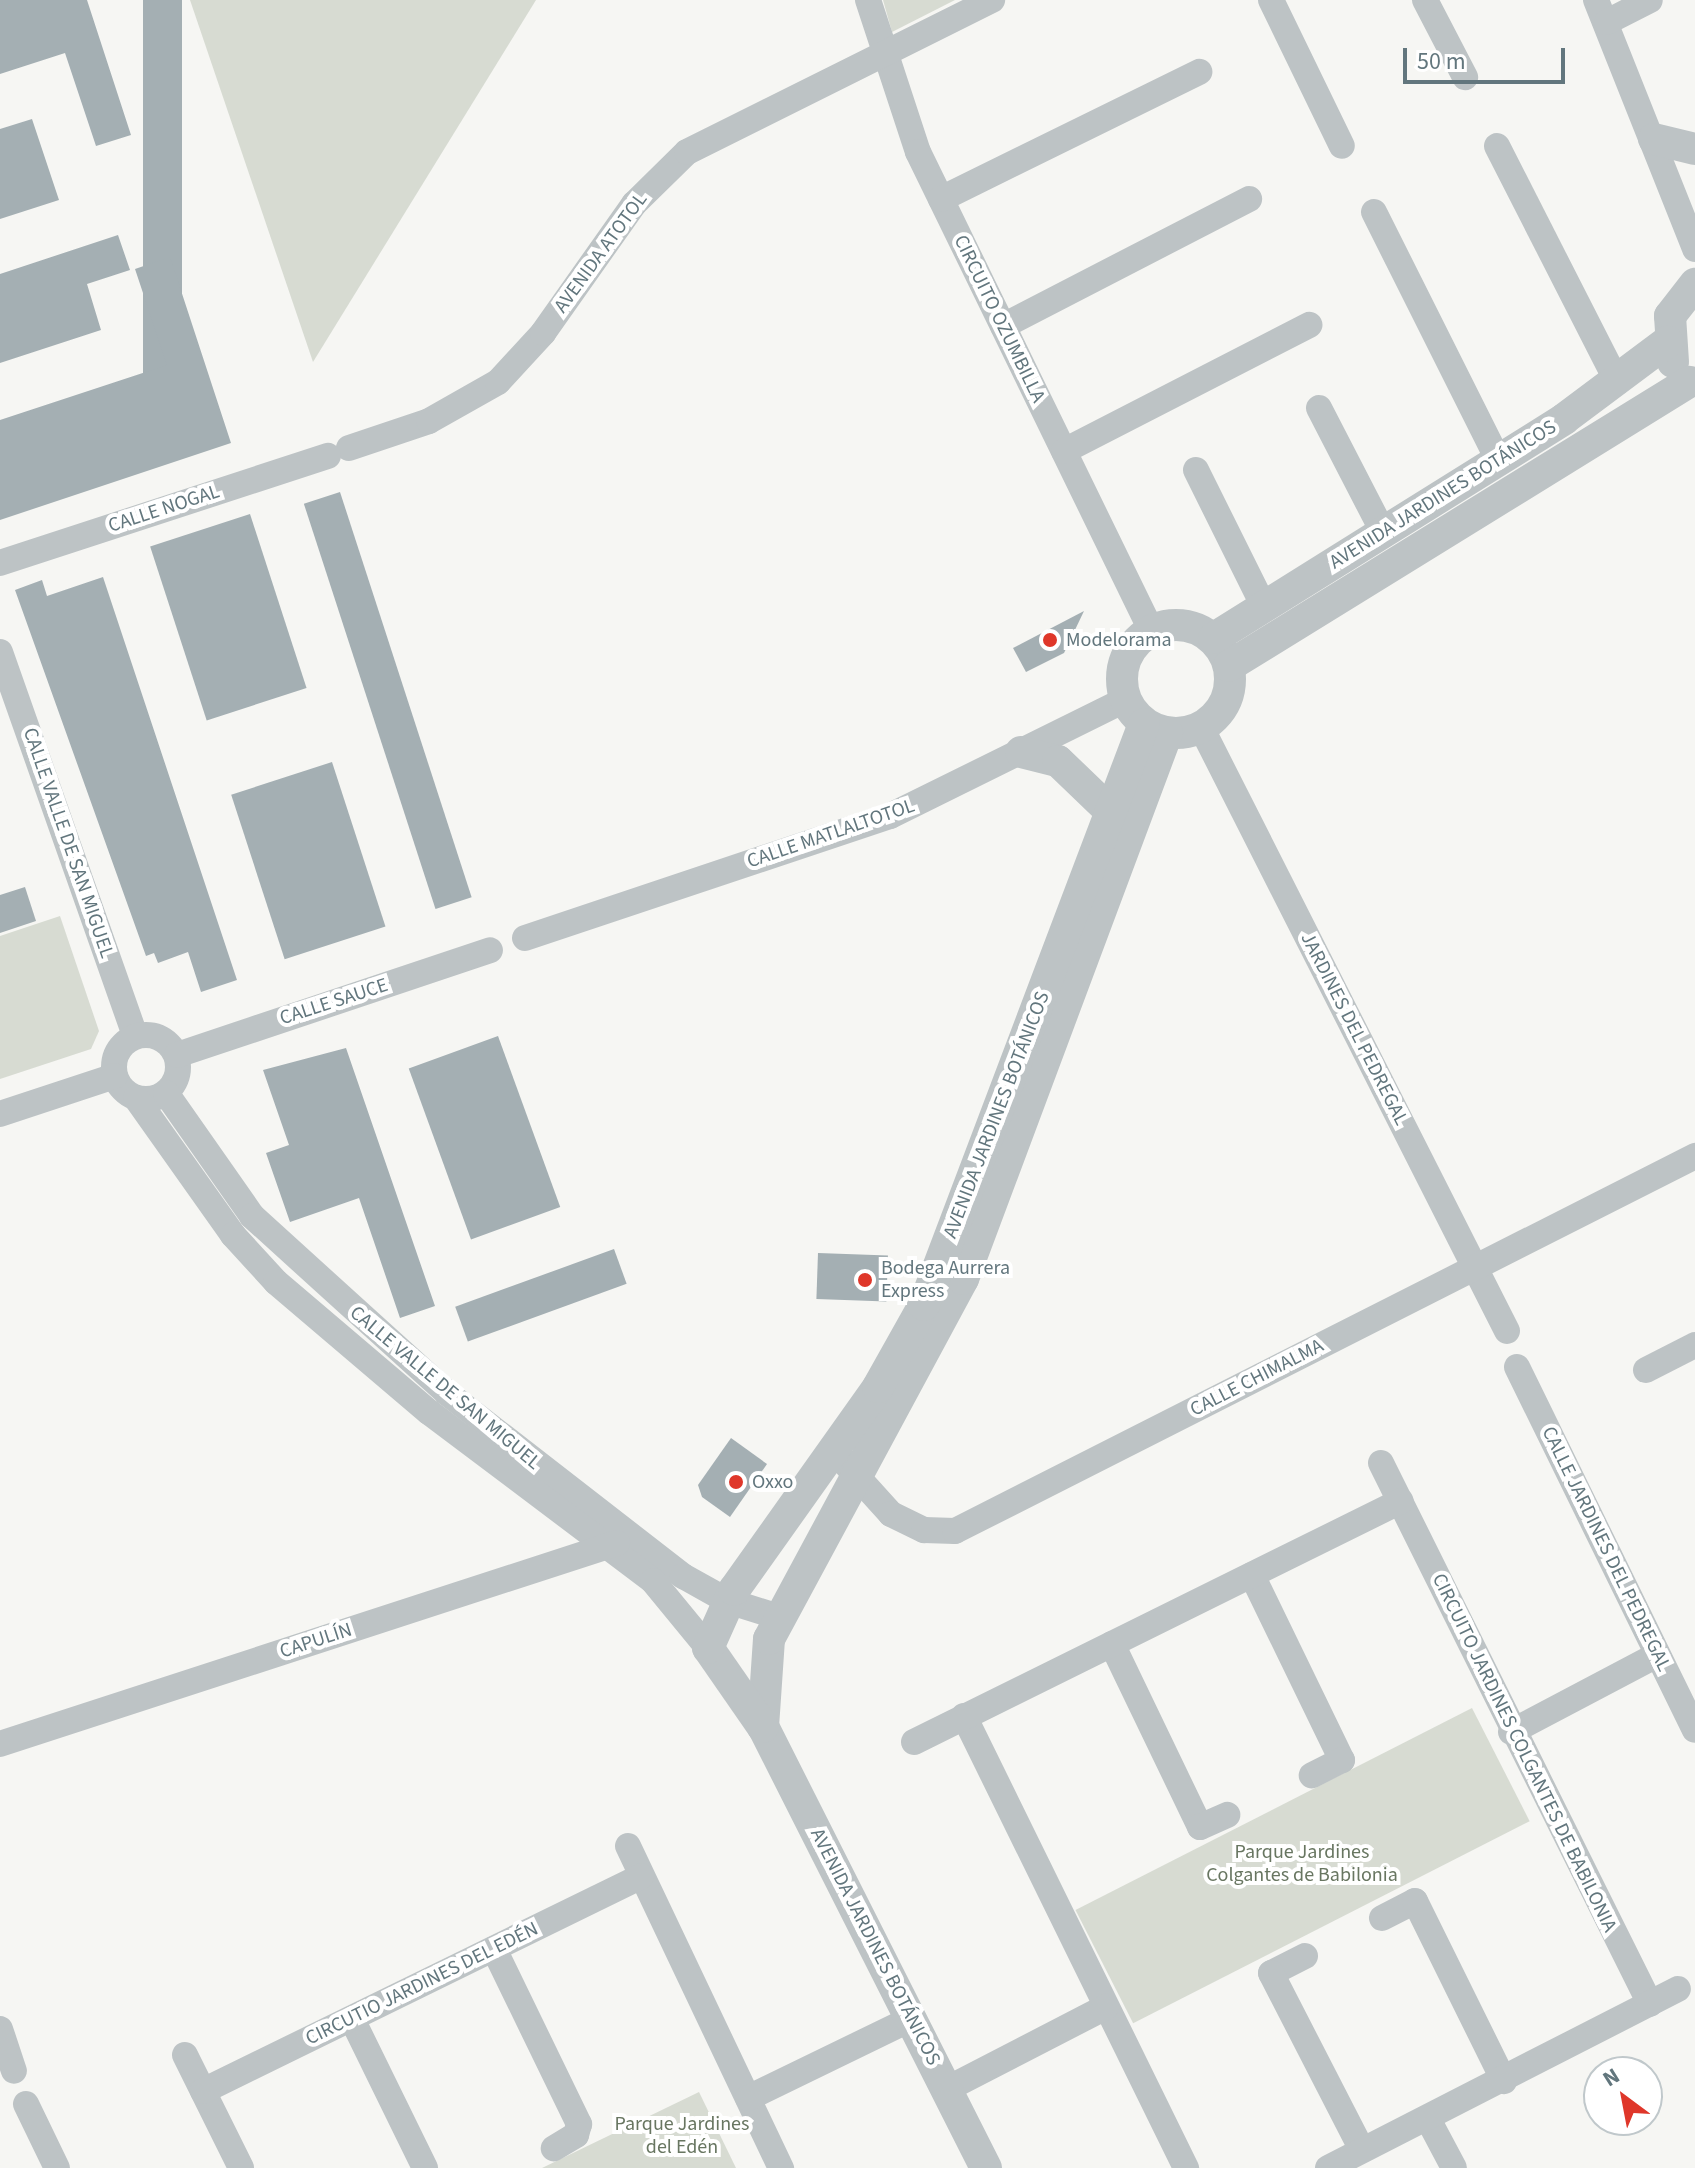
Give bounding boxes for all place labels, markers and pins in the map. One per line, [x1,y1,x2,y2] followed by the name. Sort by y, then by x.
[1066,628,1172,652] place label: Modelorama
[1041,631,1059,649] marker: Modelorama
[881,1256,1010,1303] place label: Bodega Aurrera Express
[856,1271,874,1289] marker: Bodega Aurrera Express
[752,1470,793,1494] place label: Oxxo
[727,1473,745,1491] marker: Oxxo

